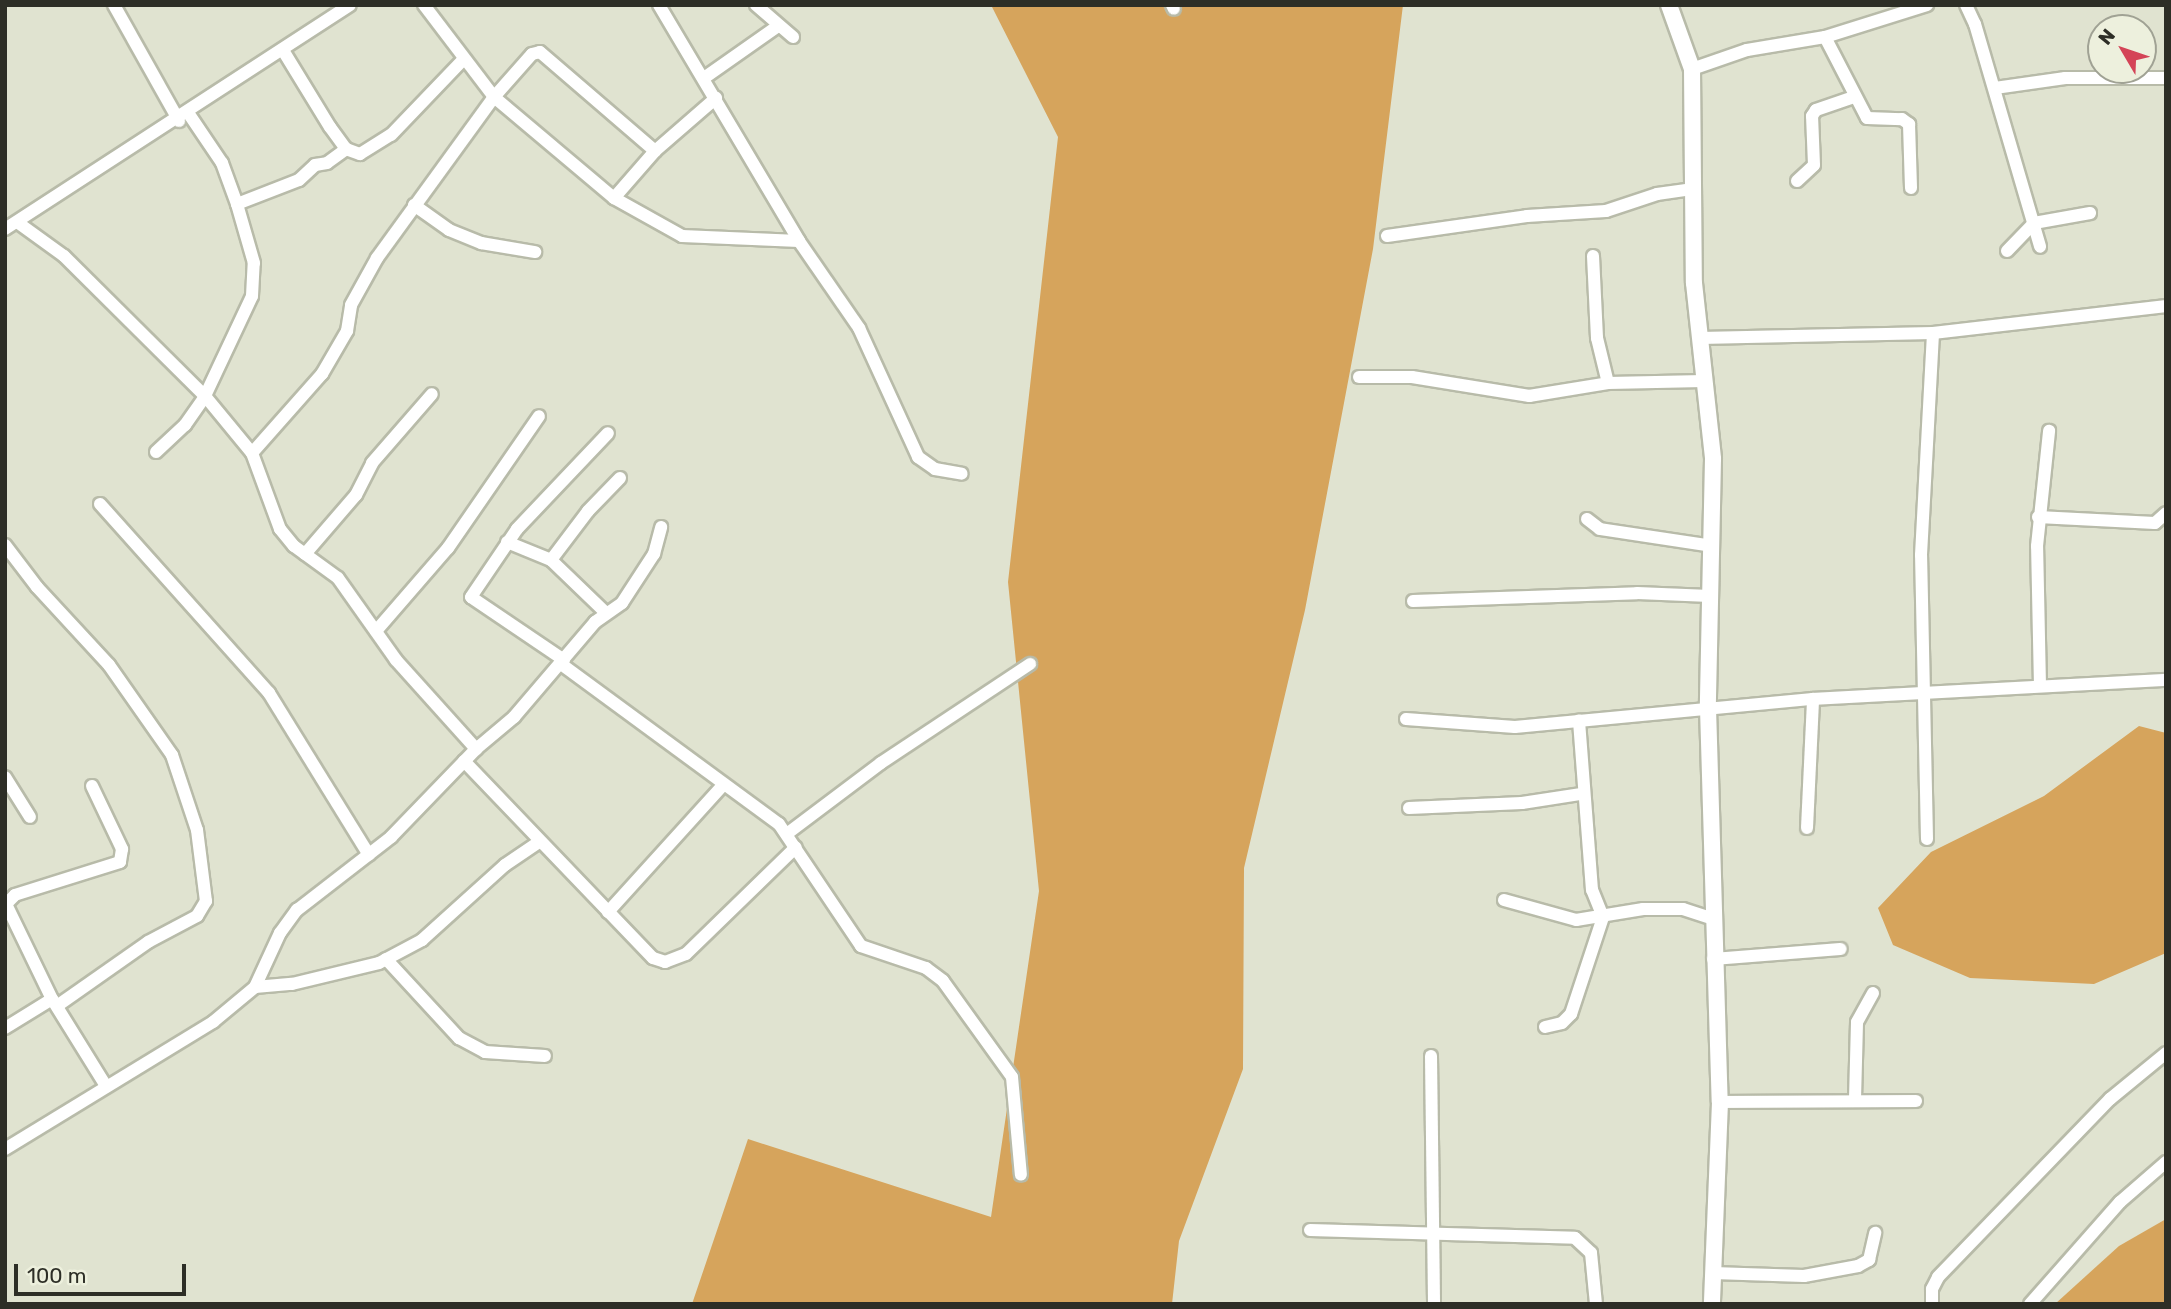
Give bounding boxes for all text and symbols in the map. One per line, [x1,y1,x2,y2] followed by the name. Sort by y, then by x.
[2087,14,2157,84] north arrow
[2094,24,2120,49] text: N
[18,1250,189,1294] scale bar
[27,1263,86,1288] text: 100 m

